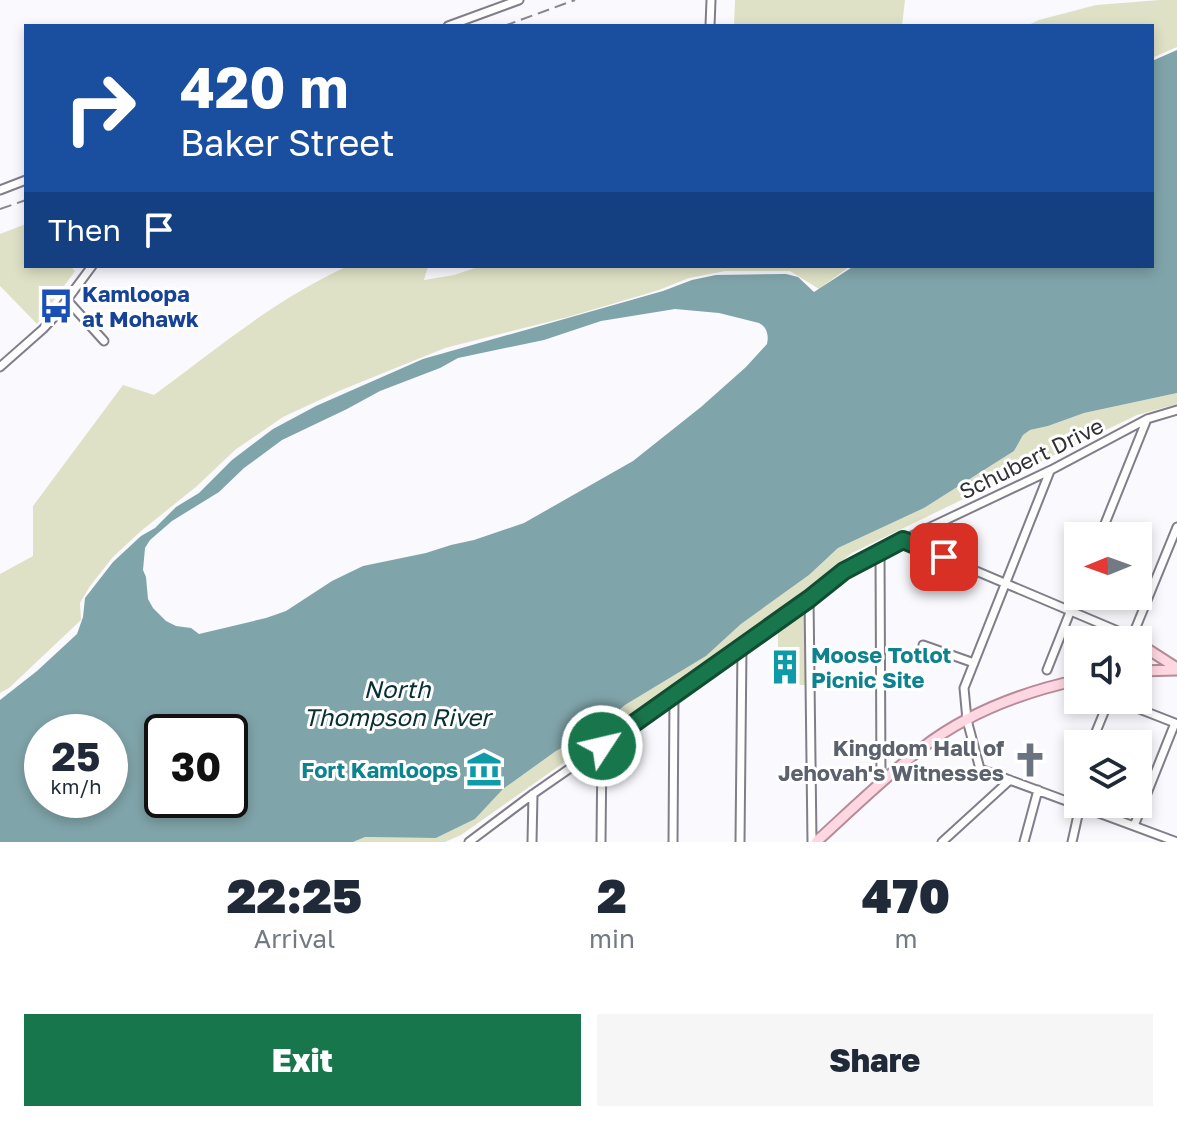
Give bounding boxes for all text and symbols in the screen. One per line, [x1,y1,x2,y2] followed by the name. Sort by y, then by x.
[180,53,349,120] text: 420 m
[48,56,152,160] icon: right
[180,121,395,164] text: Baker Street
[137,208,181,252] icon: arrive
[48,212,121,248] text: Then
[82,280,199,332] place label: Kamloopa at Mohawk
[37,287,75,325] bus stop icon: Kamloopa at Mohawk
[955,411,1107,505] street label: Schubert Drive
[1064,522,1152,610] north arrow
[1064,522,1152,818] map controls
[910,523,978,591] pin
[922,535,966,579] icon: arrive
[1064,626,1152,714] button: sound
[811,641,952,693] place label: Moose Totlot Picnic Site
[766,648,804,686] building icon: Moose Totlot Picnic Site
[304,674,494,731] water label: North Thompson River
[560,704,644,788] position arrow
[144,714,248,818] speed limit sign: 30
[1064,730,1152,818] button: layers
[52,732,100,780] text: 25
[778,734,1004,786] place label: Kingdom Hall of Jehovah's Witnesses
[1011,741,1049,779] church icon: Kingdom Hall of Jehovah's Witnesses
[465,750,503,788] museum icon: Fort Kamloops
[301,756,458,783] place label: Fort Kamloops
[51,774,101,798] text: km/h
[227,866,362,924] text: 22:25
[597,866,627,924] text: 2
[862,866,950,924] text: 470
[254,923,335,954] text: Arrival
[589,923,635,954] text: min
[894,923,917,954] text: m
[24,1014,581,1106] button: Exit
[597,1014,1153,1106] button: Share

